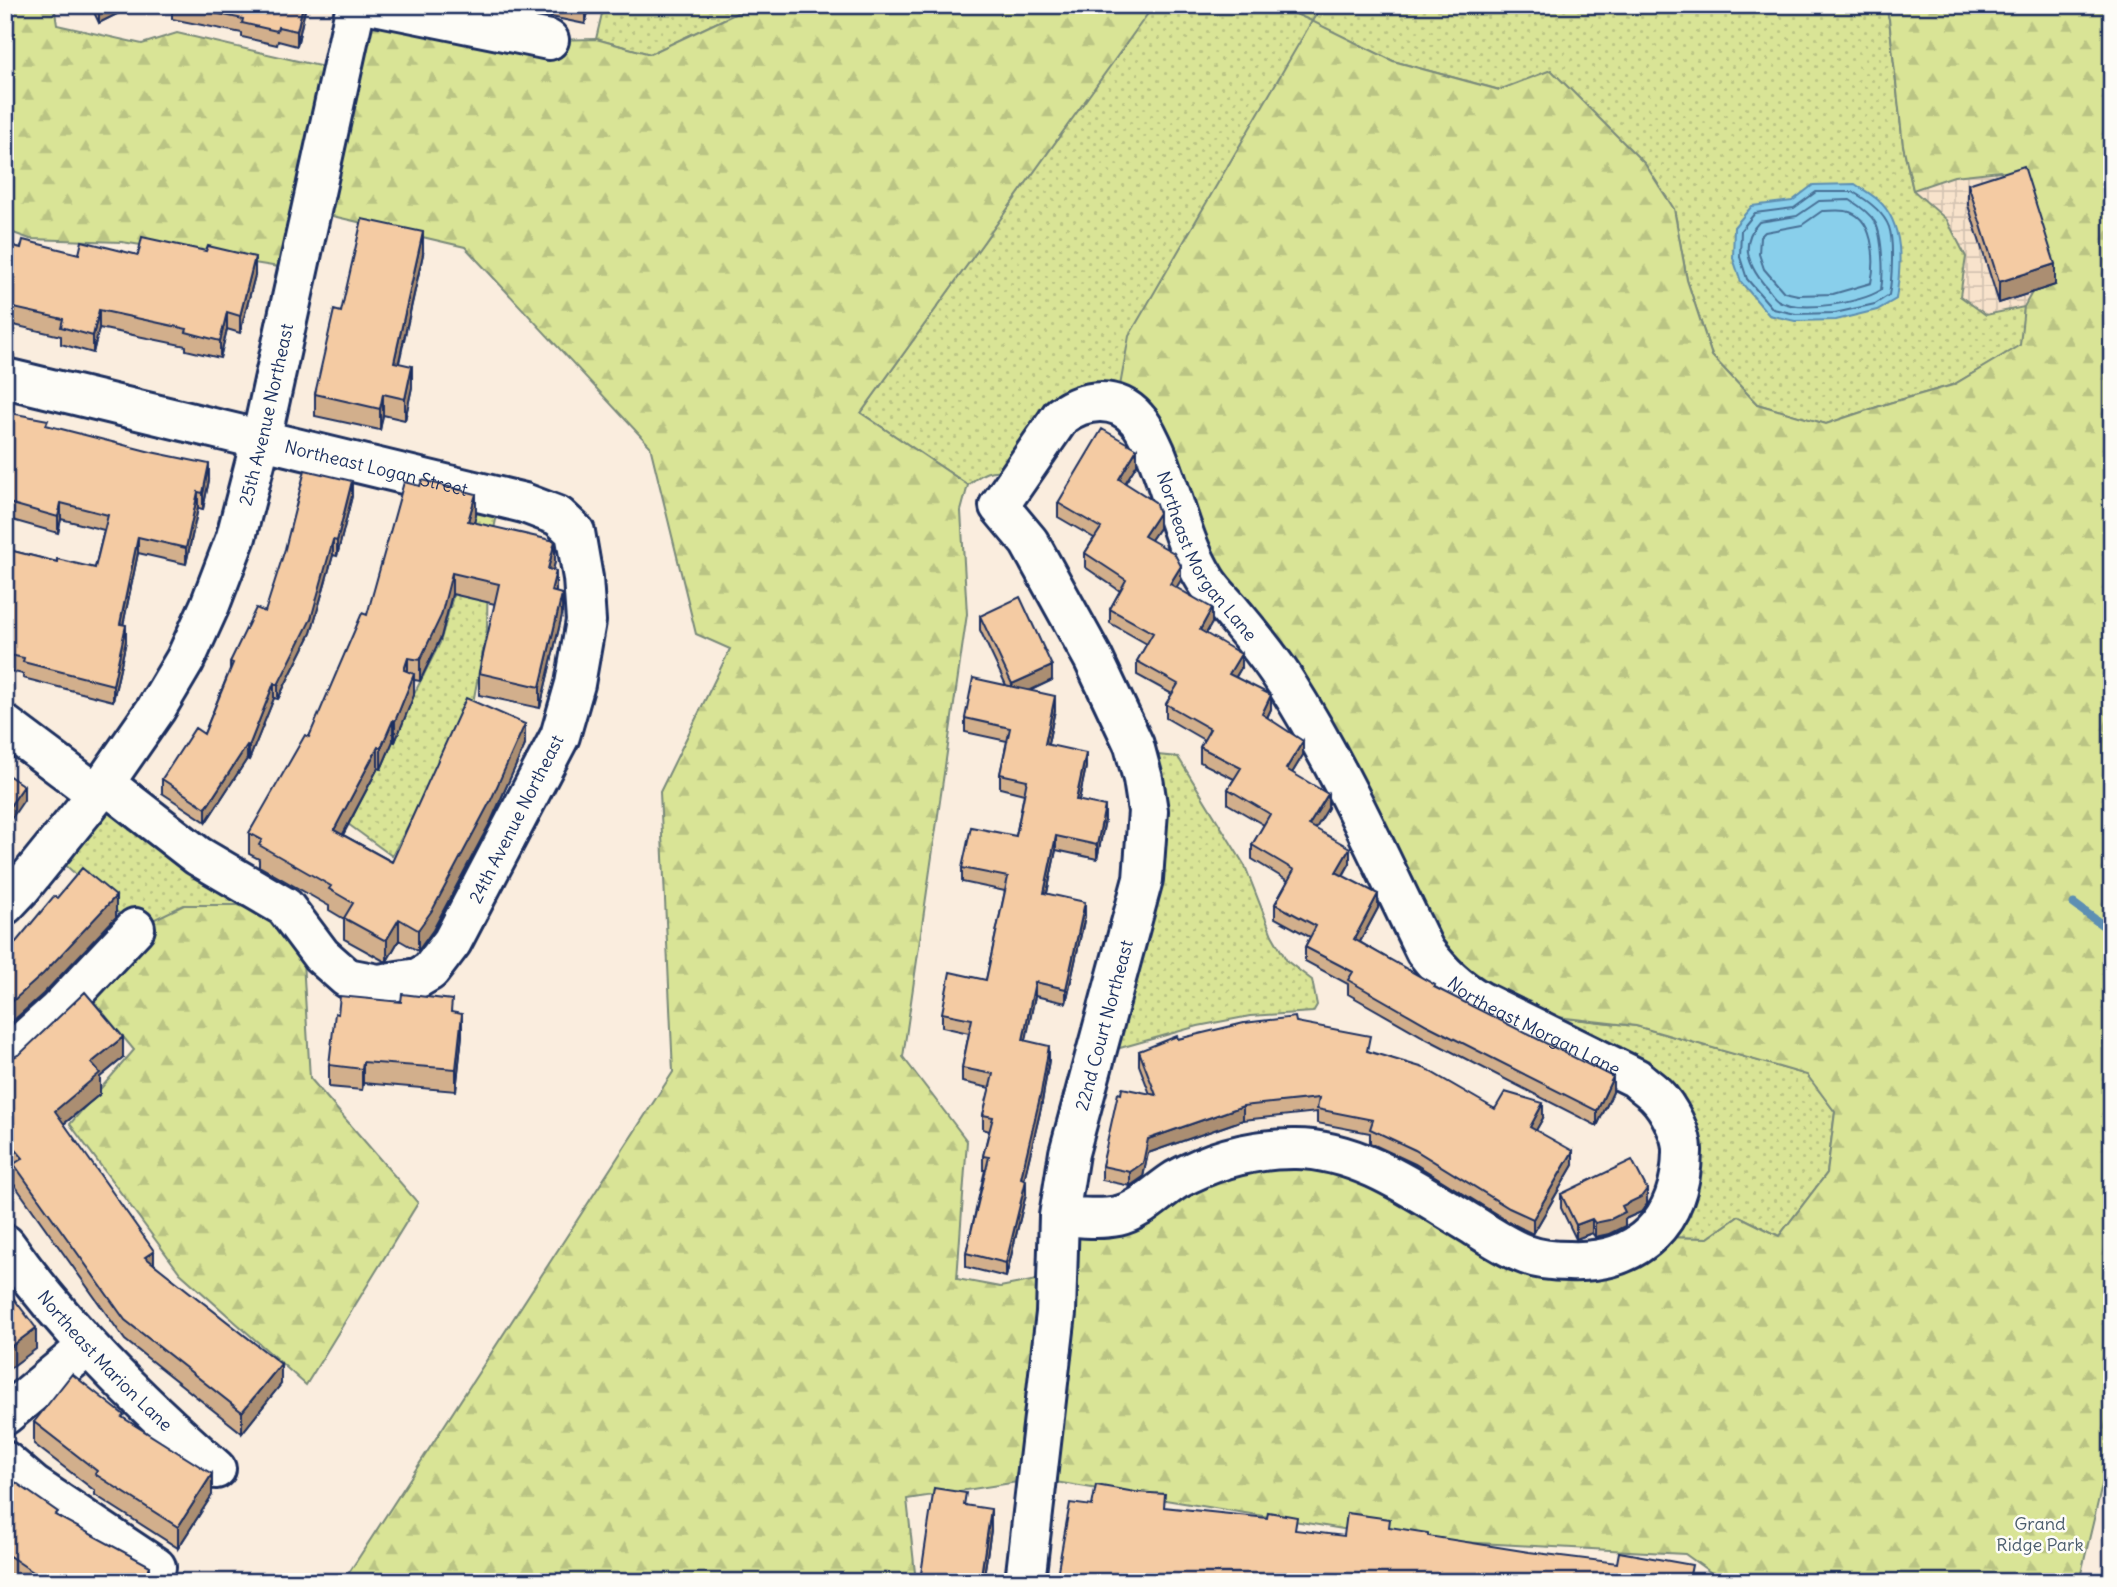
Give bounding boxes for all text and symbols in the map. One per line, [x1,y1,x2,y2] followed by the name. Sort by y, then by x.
[233,321,298,508] street label: 25th Avenue Northeast
[282,434,470,501] street label: Northeast Logan Street
[1152,468,1262,645] street label: Northeast Morgan Lane
[464,731,568,907] street label: 24th Avenue Northeast
[1070,937,1138,1113] street label: 22nd Court Northeast
[1443,971,1624,1080] street label: Northeast Morgan Lane
[33,1285,178,1436] street label: Northeast Marion Lane
[1996,1512,2084,1556] park label: Grand Ridge Park

